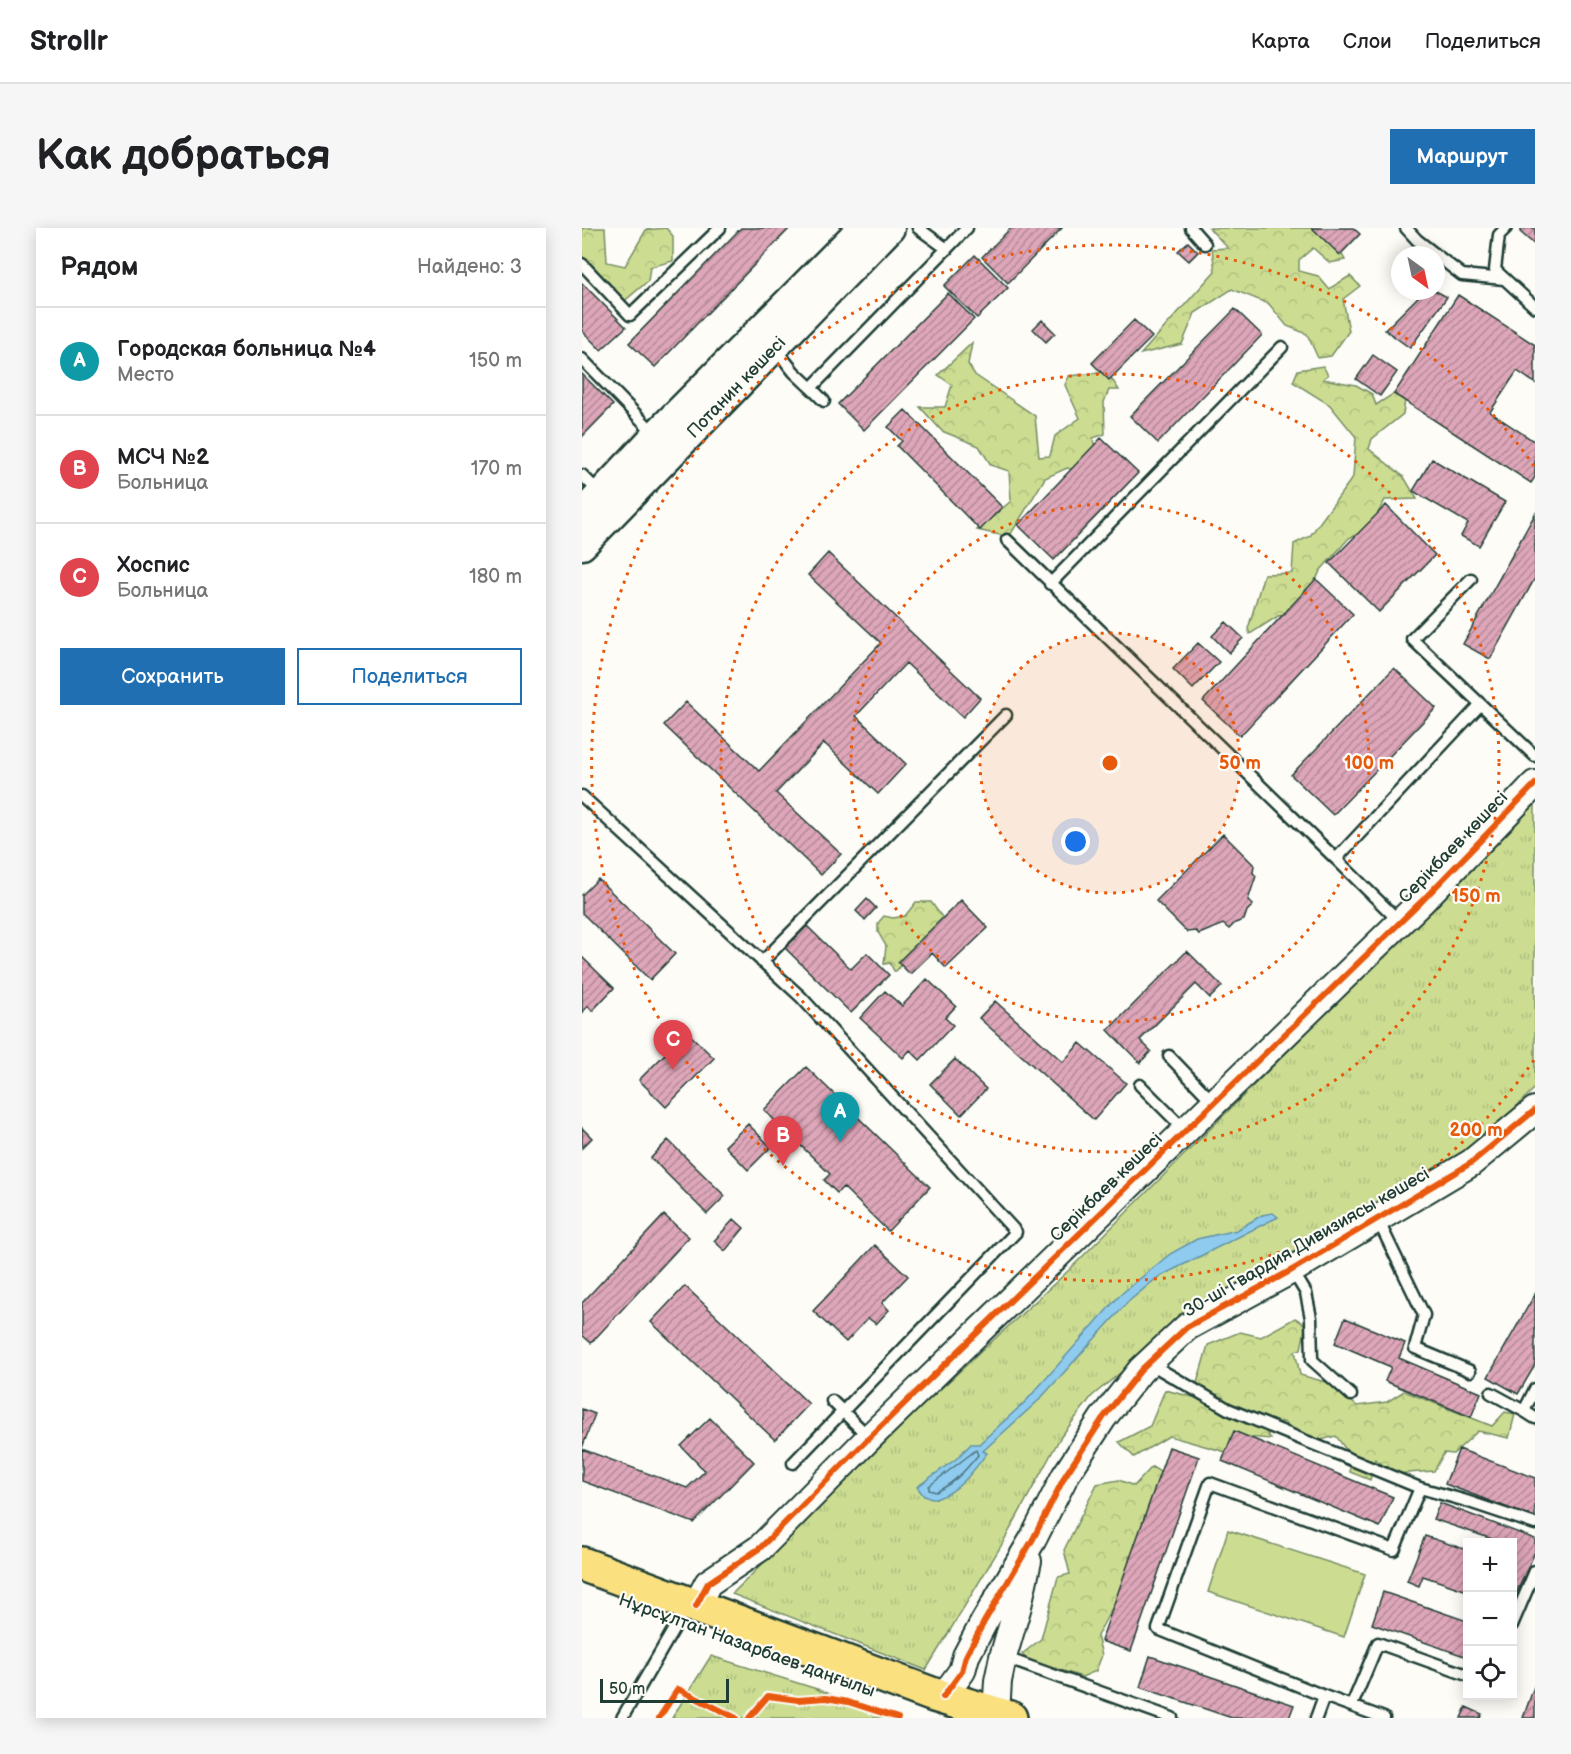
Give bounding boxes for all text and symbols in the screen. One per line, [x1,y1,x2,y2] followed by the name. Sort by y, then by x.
[30,25,108,58] text: Strollr
[1251,29,1310,54] text: Карта
[1343,29,1392,54] text: Слои
[1425,29,1541,54] text: Поделиться
[1390,129,1535,184] button: Маршрут
[36,131,331,182] text: Как добраться
[1391,246,1445,300] north arrow
[60,252,138,283] text: Рядом
[417,255,522,279] text: Найдено: 3
[683,332,790,442] street label: Потанин көшесі
[117,336,376,363] text: Городская больница №4
[73,349,86,373] text: A
[469,349,522,373] text: 150 m
[117,363,174,387] text: Место
[117,444,209,471] text: МСЧ №2
[72,457,87,481] text: B
[471,457,522,481] text: 170 m
[117,471,208,495] text: Больница
[117,552,190,579] text: Хоспис
[72,565,87,589] text: C
[469,565,522,589] text: 180 m
[117,579,208,603] text: Больница
[60,648,285,705] button: Сохранить
[297,648,522,705] button: Поделиться
[1100,753,1120,773] centre of rings
[1219,753,1261,774] text: 50 m
[1344,753,1394,774] text: 100 m
[1395,787,1512,908] street label: Серікбаев көшесі
[1061,827,1090,856] your location
[1451,886,1501,907] text: 150 m
[654,1020,692,1070] pin: C
[820,1092,860,1142] pin: A
[764,1116,802,1166] pin: B
[1449,1120,1503,1141] text: 200 m
[1046,1129,1167,1246] street label: Серікбаев көшесі
[1179,1163,1433,1322] street label: 30-ші Гвардия Дивизиясы көшесі
[1463,1538,1517,1700] map controls
[1463,1538,1517,1592] button: +
[616,1589,878,1702] street label: Нұрсұлтан Назарбаев даңғылы
[1463,1592,1517,1646] button: −
[1463,1646,1517,1700] button: locate
[600,1676,729,1704] scale bar
[609,1680,645,1699] text: 50 m

